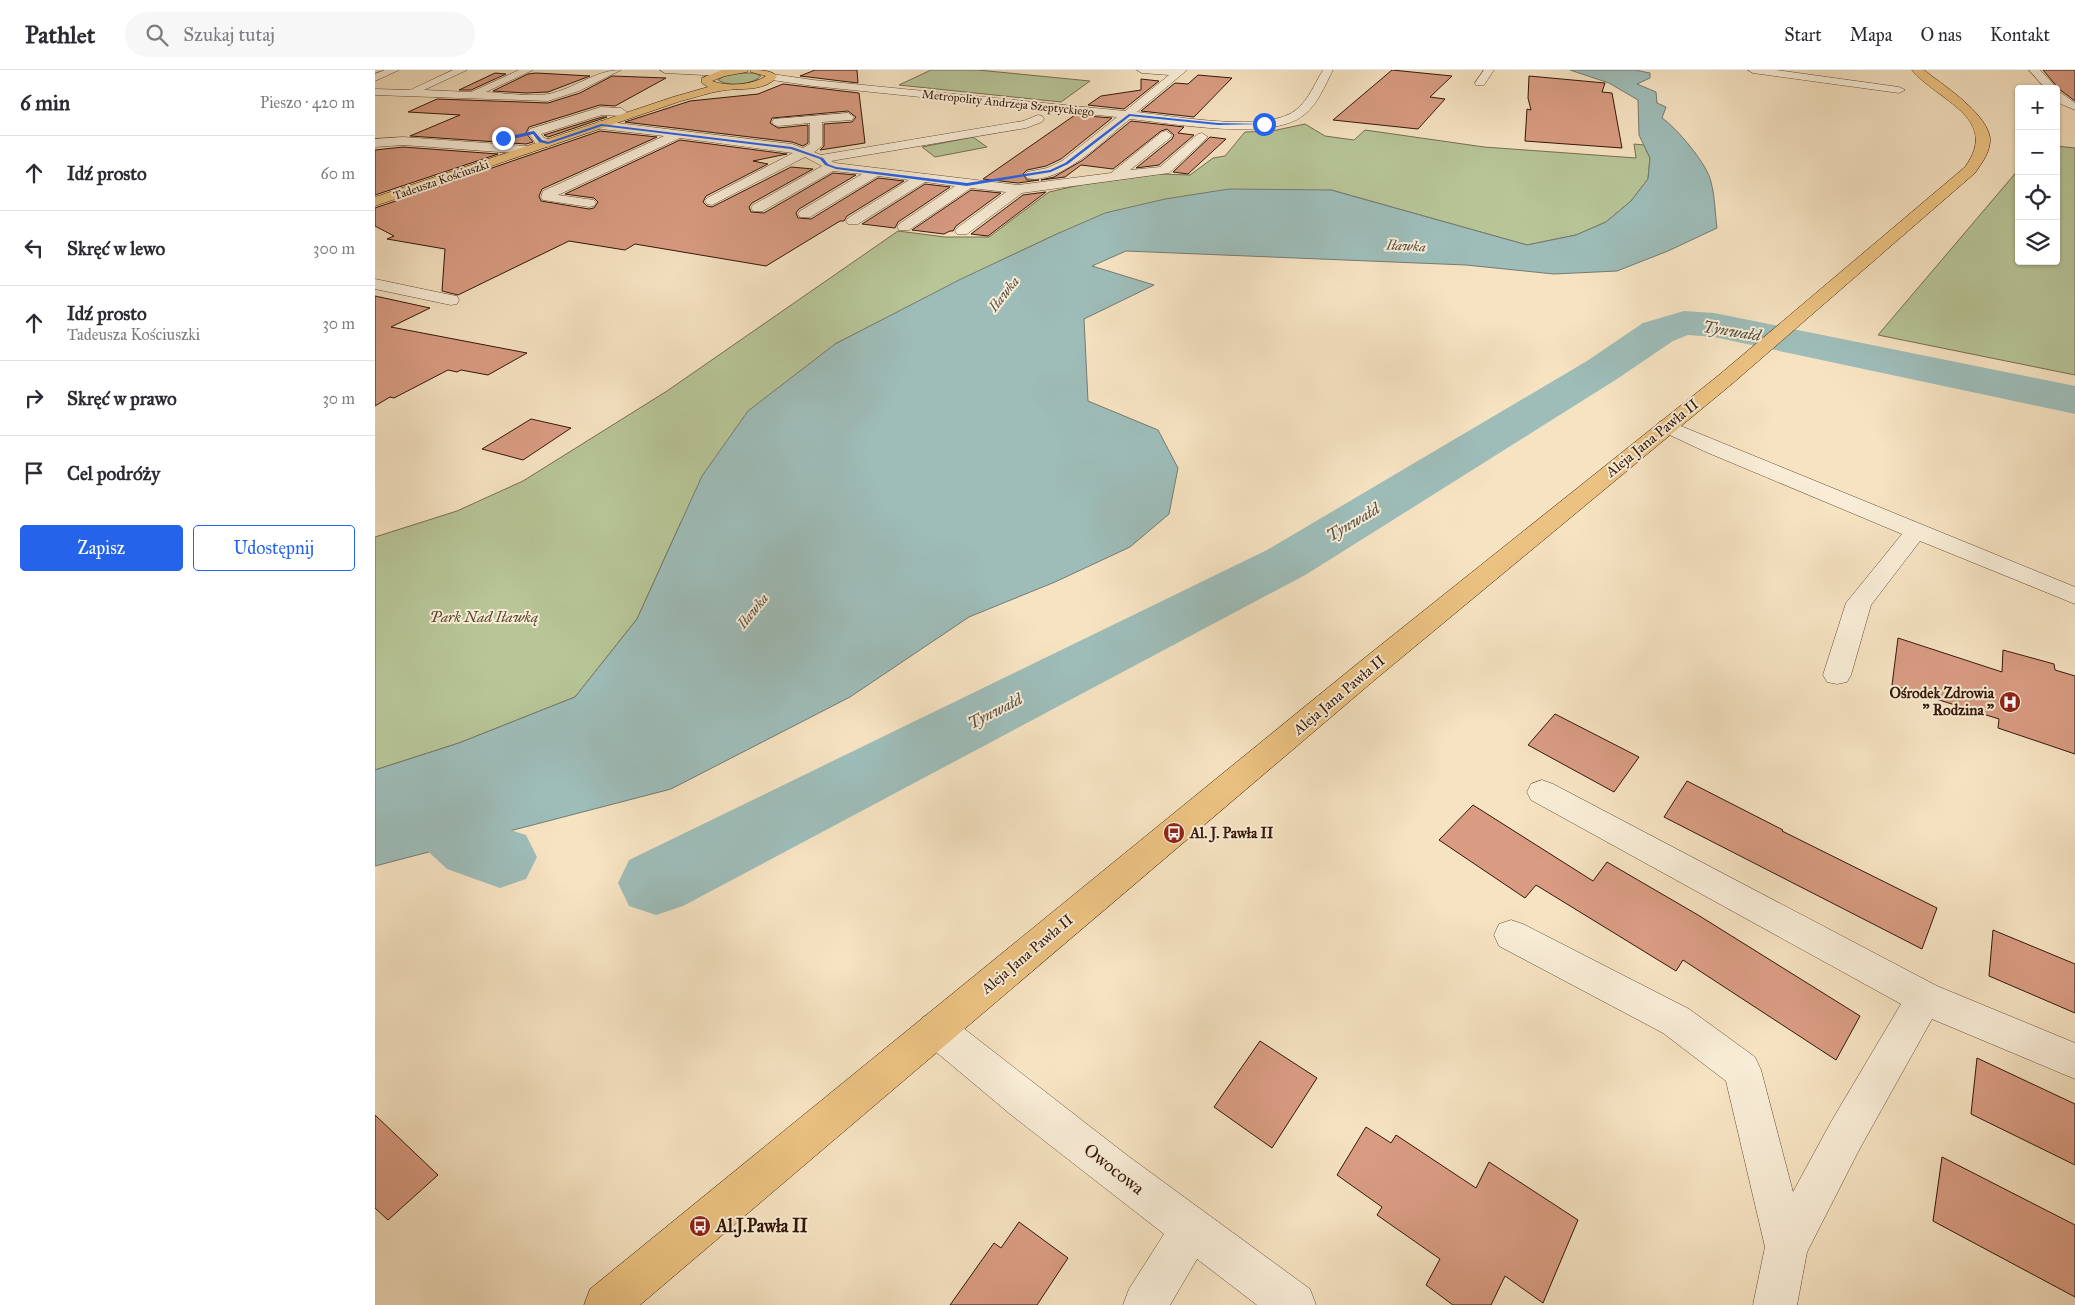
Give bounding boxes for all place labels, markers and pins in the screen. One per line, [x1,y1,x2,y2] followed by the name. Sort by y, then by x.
[1890,684,1995,719] place label: Ośrodek Zdrowia " Rodzina "
[1998,690,2022,714] hospital icon: Ośrodek Zdrowia " Rodzina "
[1162,821,1186,845] bus stop icon: Al. J. Pawła II
[1189,824,1274,843] place label: Al. J. Pawła II
[688,1214,712,1238] bus stop icon: Al.J.Pawła II
[715,1215,808,1238] place label: Al.J.Pawła II

